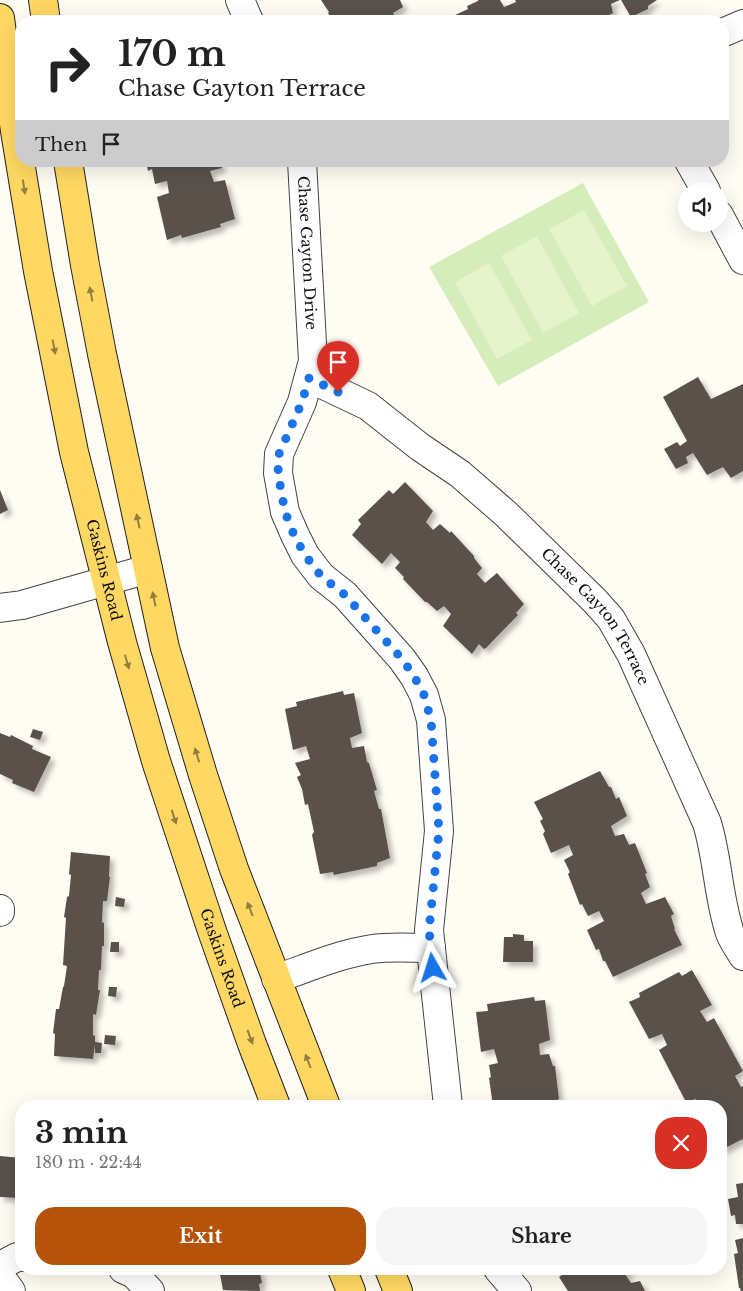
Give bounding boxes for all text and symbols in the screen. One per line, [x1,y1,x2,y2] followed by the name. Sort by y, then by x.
[118,32,226,75] text: 170 m
[35,35,100,100] icon: right
[118,75,366,102] text: Chase Gayton Terrace
[97,130,125,158] icon: arrive
[35,133,87,156] text: Then
[294,175,321,330] street label: Chase Gayton Drive
[21,180,29,196] one-way arrow
[678,182,728,232] map controls
[678,182,728,232] button: sound
[86,285,94,301] one-way arrow
[50,340,58,356] one-way arrow
[317,341,359,392] pin
[324,348,352,376] icon: arrive
[134,514,142,529] one-way arrow
[82,517,126,622] street label: Gaskins Road
[537,544,654,688] street label: Chase Gayton Terrace
[150,590,158,606] one-way arrow
[124,654,132,669] one-way arrow
[193,748,201,763] one-way arrow
[171,810,178,825] one-way arrow
[246,901,254,916] one-way arrow
[196,906,248,1010] street label: Gaskins Road
[406,941,458,993] position arrow
[246,1030,254,1045] one-way arrow
[304,1053,312,1068] one-way arrow
[35,1114,128,1151] text: 3 min
[655,1117,707,1169] button: close
[35,1152,142,1172] text: 180 m · 22:44
[35,1207,366,1265] button: Exit
[376,1207,707,1265] button: Share

